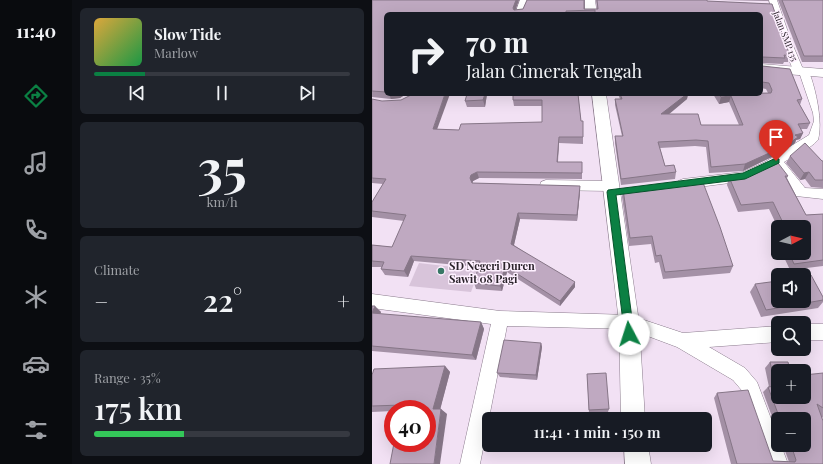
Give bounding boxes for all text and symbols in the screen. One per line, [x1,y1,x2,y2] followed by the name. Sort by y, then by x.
[771,8,801,63] street label: Jalan SMP 135
[16,19,56,43] text: 11:40
[466,23,529,60] text: 70 m
[154,24,221,44] text: Slow Tide
[400,28,452,80] icon: right
[154,44,198,61] text: Marlow
[466,59,642,83] text: Jalan Cimerak Tengah
[22,82,50,110] icon: directions
[126,82,148,104] icon: previous
[211,82,233,104] icon: pause
[296,82,318,104] icon: next
[759,120,793,161] pin
[765,126,787,148] icon: arrive
[197,132,247,201] text: 35
[22,149,50,177] icon: music
[206,193,238,210] text: km/h
[22,216,50,244] icon: phone
[771,220,811,260] north arrow
[771,220,811,452] map controls
[449,258,535,286] place label: SD Negeri Duren Sawit 08 Pagi
[94,261,140,278] text: Climate
[436,266,446,276] marker: SD Negeri Duren Sawit 08 Pagi
[771,268,811,308] button: sound
[203,280,242,320] text: 22°
[22,283,50,311] icon: climate
[94,286,108,316] text: −
[337,286,350,316] text: +
[608,313,650,355] position arrow
[771,316,811,356] button: search
[22,350,50,378] icon: car
[771,364,811,404] button: +
[94,369,161,386] text: Range · 35%
[94,388,182,428] text: 175 km
[384,400,436,452] speed limit sign: 40
[771,412,811,452] button: −
[22,416,50,444] icon: filters
[534,422,660,442] text: 11:41 · 1 min · 150 m

